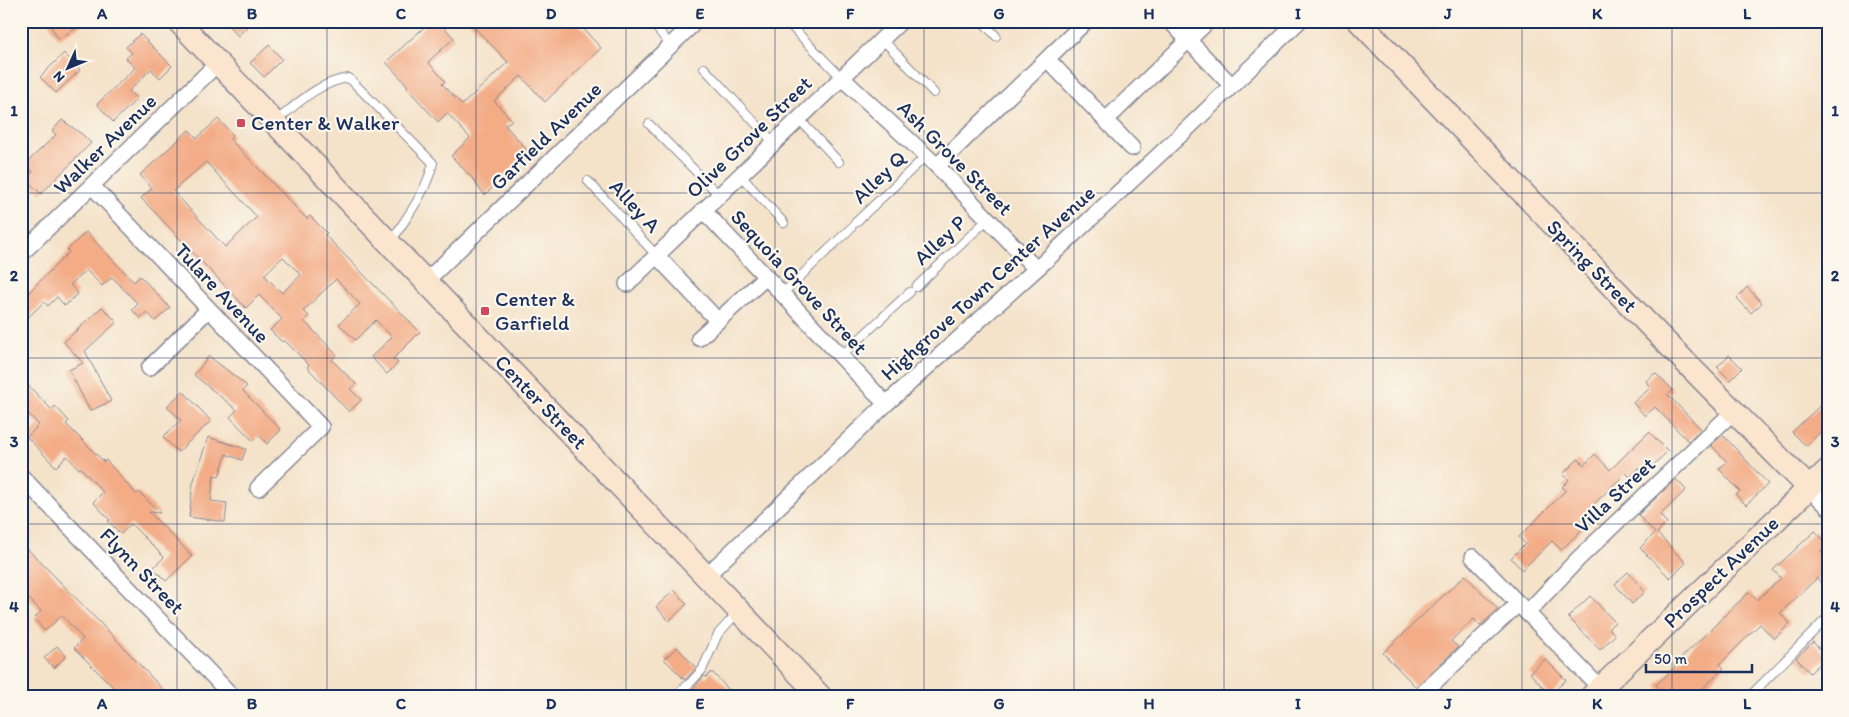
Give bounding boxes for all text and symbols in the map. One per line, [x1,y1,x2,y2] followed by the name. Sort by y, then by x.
[96,4,108,23] text: A
[247,4,258,23] text: B
[396,4,407,23] text: C
[546,4,557,23] text: D
[696,4,705,23] text: E
[846,4,855,23] text: F
[993,4,1005,23] text: G
[1143,4,1155,23] text: H
[1295,4,1301,23] text: I
[1443,4,1452,23] text: J
[1592,4,1603,23] text: K
[1743,4,1752,23] text: L
[42,42,92,92] north arrow
[50,67,68,86] text: N
[681,70,817,203] street label: Olive Grove Street
[485,76,606,195] street label: Garfield Avenue
[48,88,161,199] street label: Walker Avenue
[893,95,1018,220] street label: Ash Grove Street
[10,101,18,120] text: 1
[1831,101,1839,120] text: 1
[251,110,400,135] place label: Center & Walker
[235,117,247,129] marker: Center & Walker
[847,145,911,208] street label: Alley Q
[605,174,667,238] street label: Alley A
[875,180,1100,385] street label: Highgrove Town Center Avenue
[726,204,873,359] street label: Sequoia Grove Street
[908,209,971,270] street label: Alley P
[1542,214,1643,317] street label: Spring Street
[170,237,275,348] street label: Tulare Avenue
[10,266,19,285] text: 2
[1831,266,1840,285] text: 2
[495,286,575,335] place label: Center & Garfield
[479,305,491,317] marker: Center & Garfield
[490,349,593,454] street label: Center Street
[10,432,19,451] text: 3
[1831,432,1840,451] text: 3
[1569,451,1660,538] street label: Villa Street
[1658,510,1784,633] street label: Prospect Avenue
[95,522,190,619] street label: Flynn Street
[9,597,19,616] text: 4
[1830,597,1840,616] text: 4
[1646,642,1753,674] scale bar
[1654,650,1687,668] text: 50 m
[96,694,108,713] text: A
[247,694,258,713] text: B
[396,694,407,713] text: C
[546,694,557,713] text: D
[696,694,705,713] text: E
[846,694,855,713] text: F
[993,694,1005,713] text: G
[1143,694,1155,713] text: H
[1295,694,1301,713] text: I
[1443,694,1452,713] text: J
[1592,694,1603,713] text: K
[1743,694,1752,713] text: L

